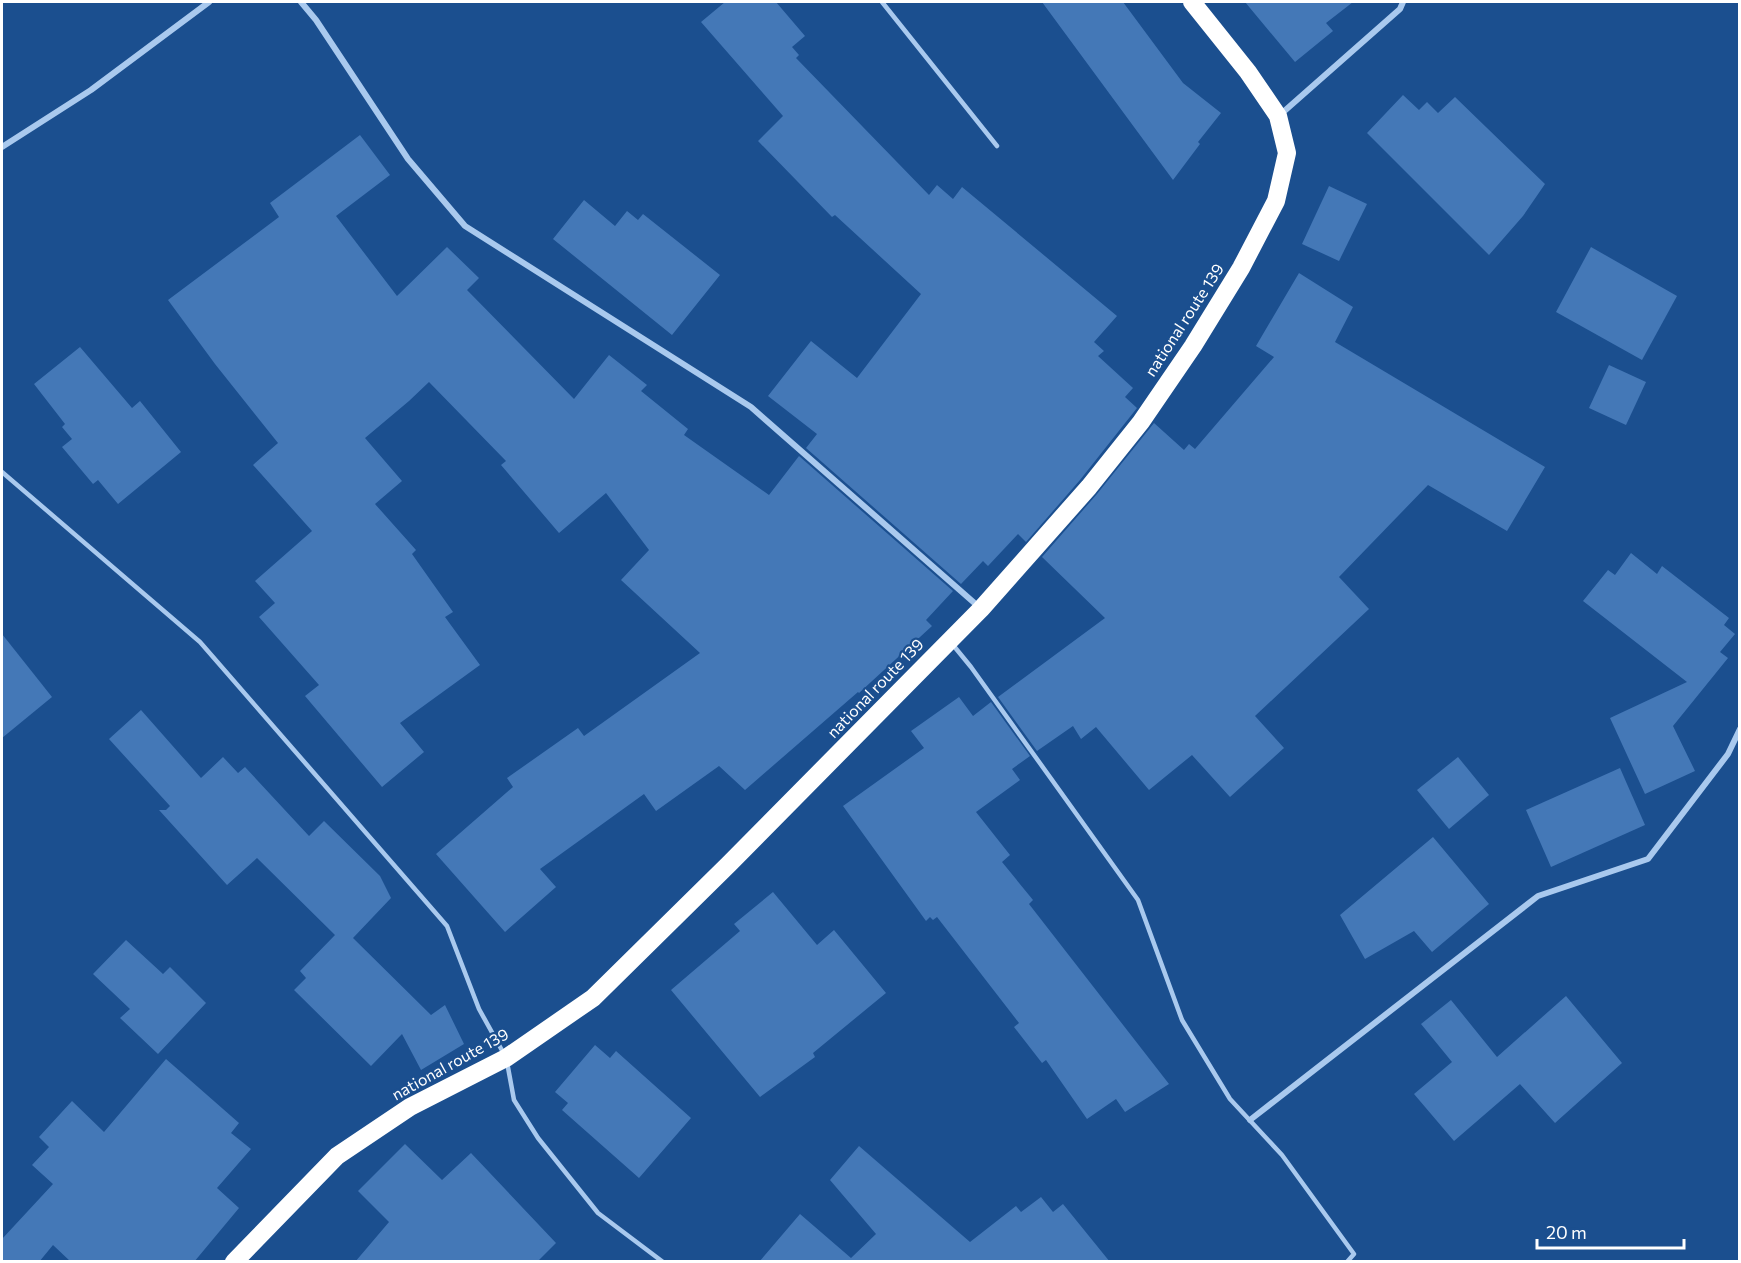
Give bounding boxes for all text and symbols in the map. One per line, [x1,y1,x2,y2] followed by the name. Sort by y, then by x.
[1140,260,1227,380] street label: national route 139
[822,634,927,741] street label: national route 139
[388,1024,512,1104] street label: national route 139
[1537,1212,1684,1250] scale bar
[1546,1221,1587,1243] text: 20 m

